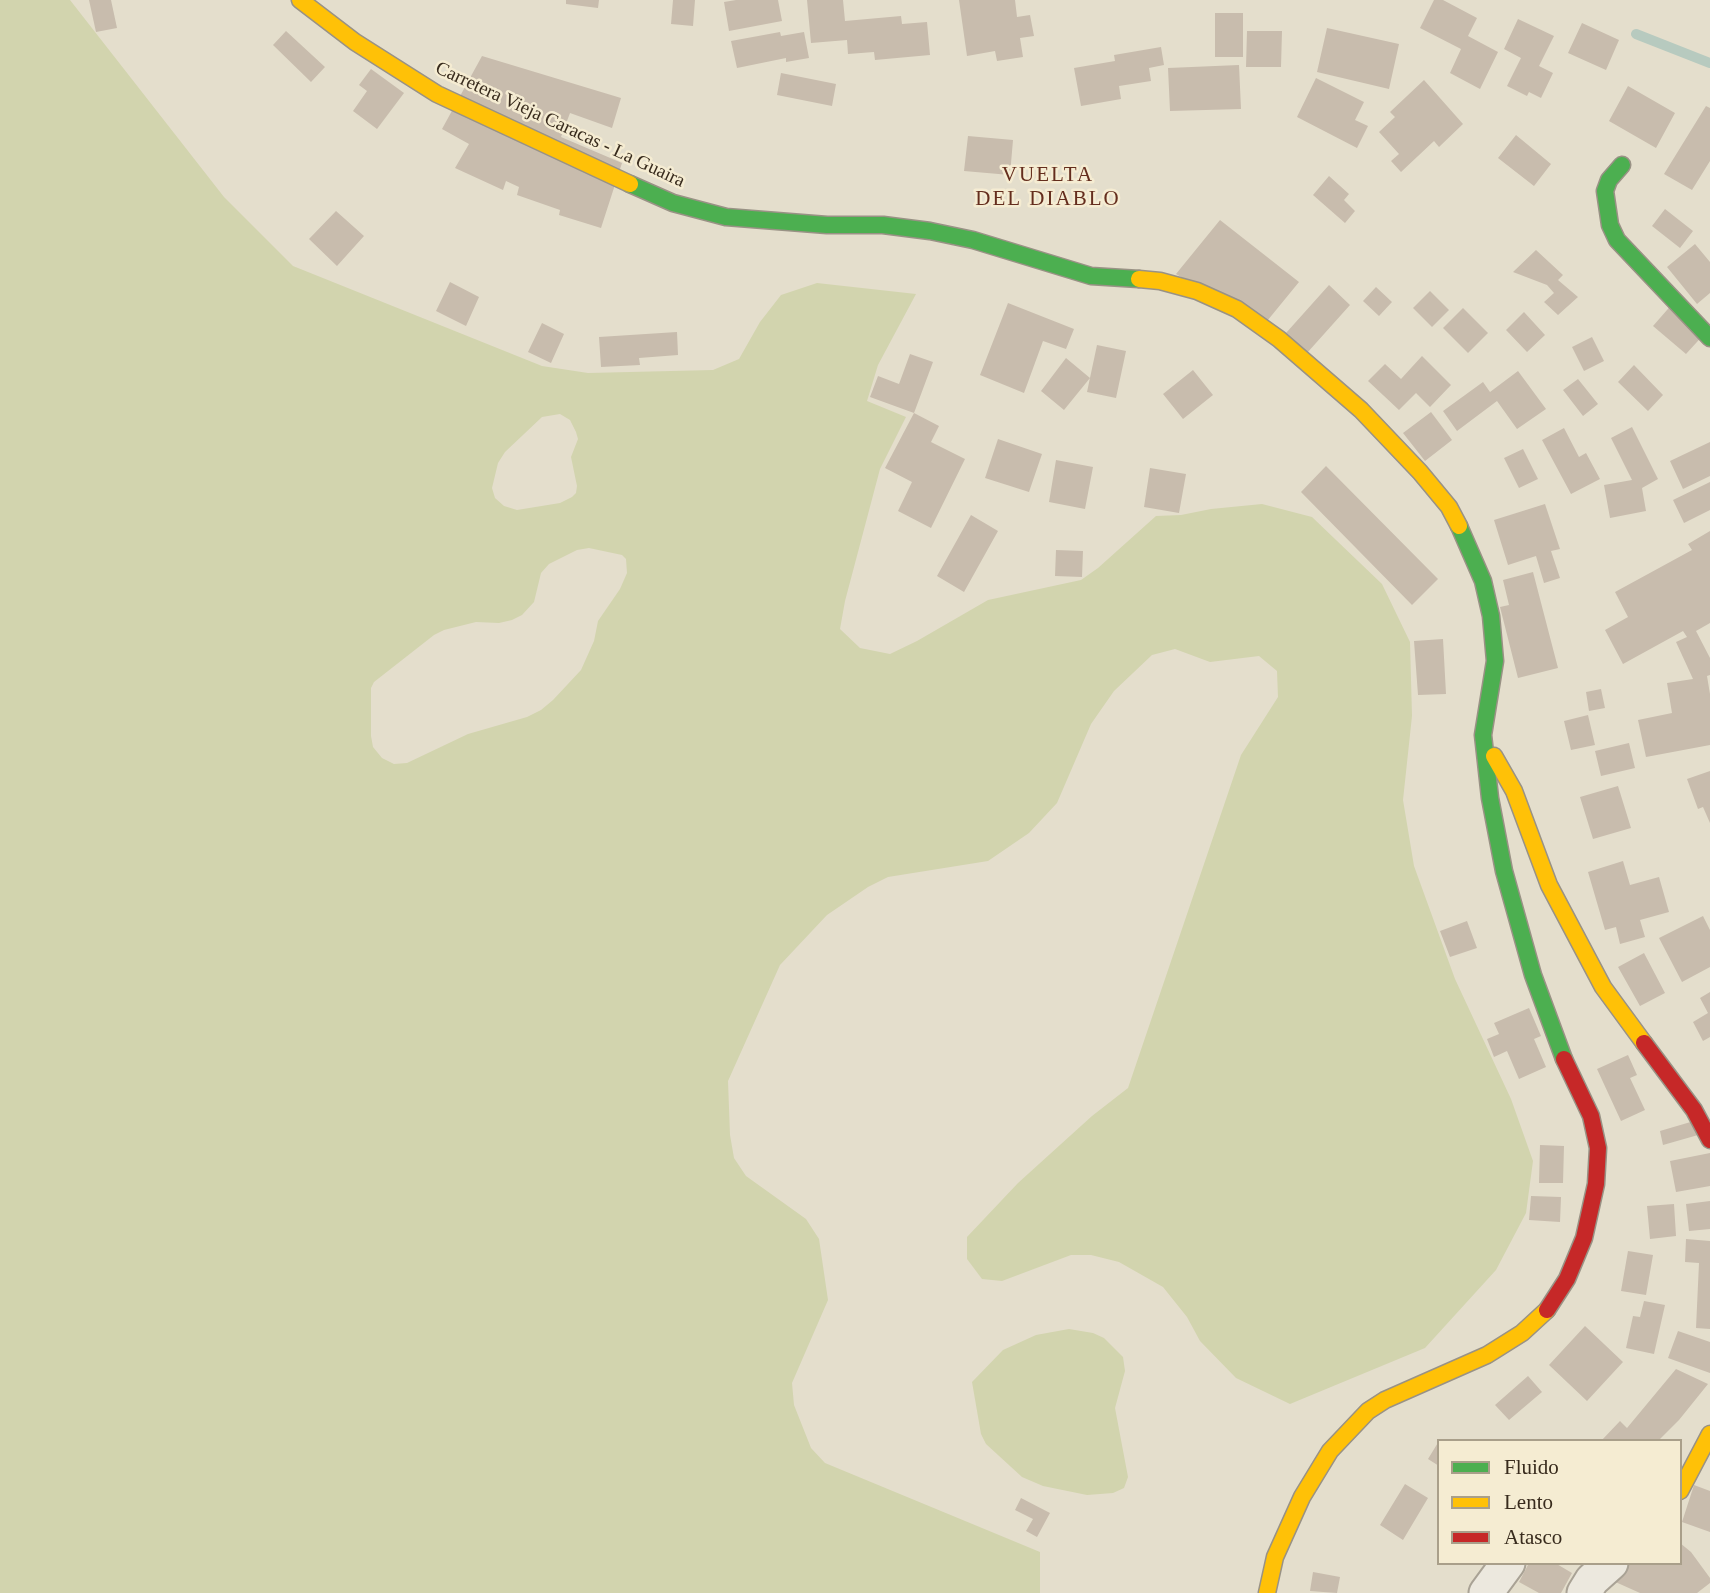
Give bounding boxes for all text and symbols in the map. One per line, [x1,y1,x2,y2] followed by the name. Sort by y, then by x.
[432,57,688,193] street label: Carretera Vieja Caracas - La Guaira
[977,162,1119,212] district label: VUELTA DEL DIABLO
[1437,1439,1682,1565] legend
[1504,1455,1559,1479] text: Fluido
[1504,1490,1553,1514] text: Lento
[1504,1525,1562,1549] text: Atasco

